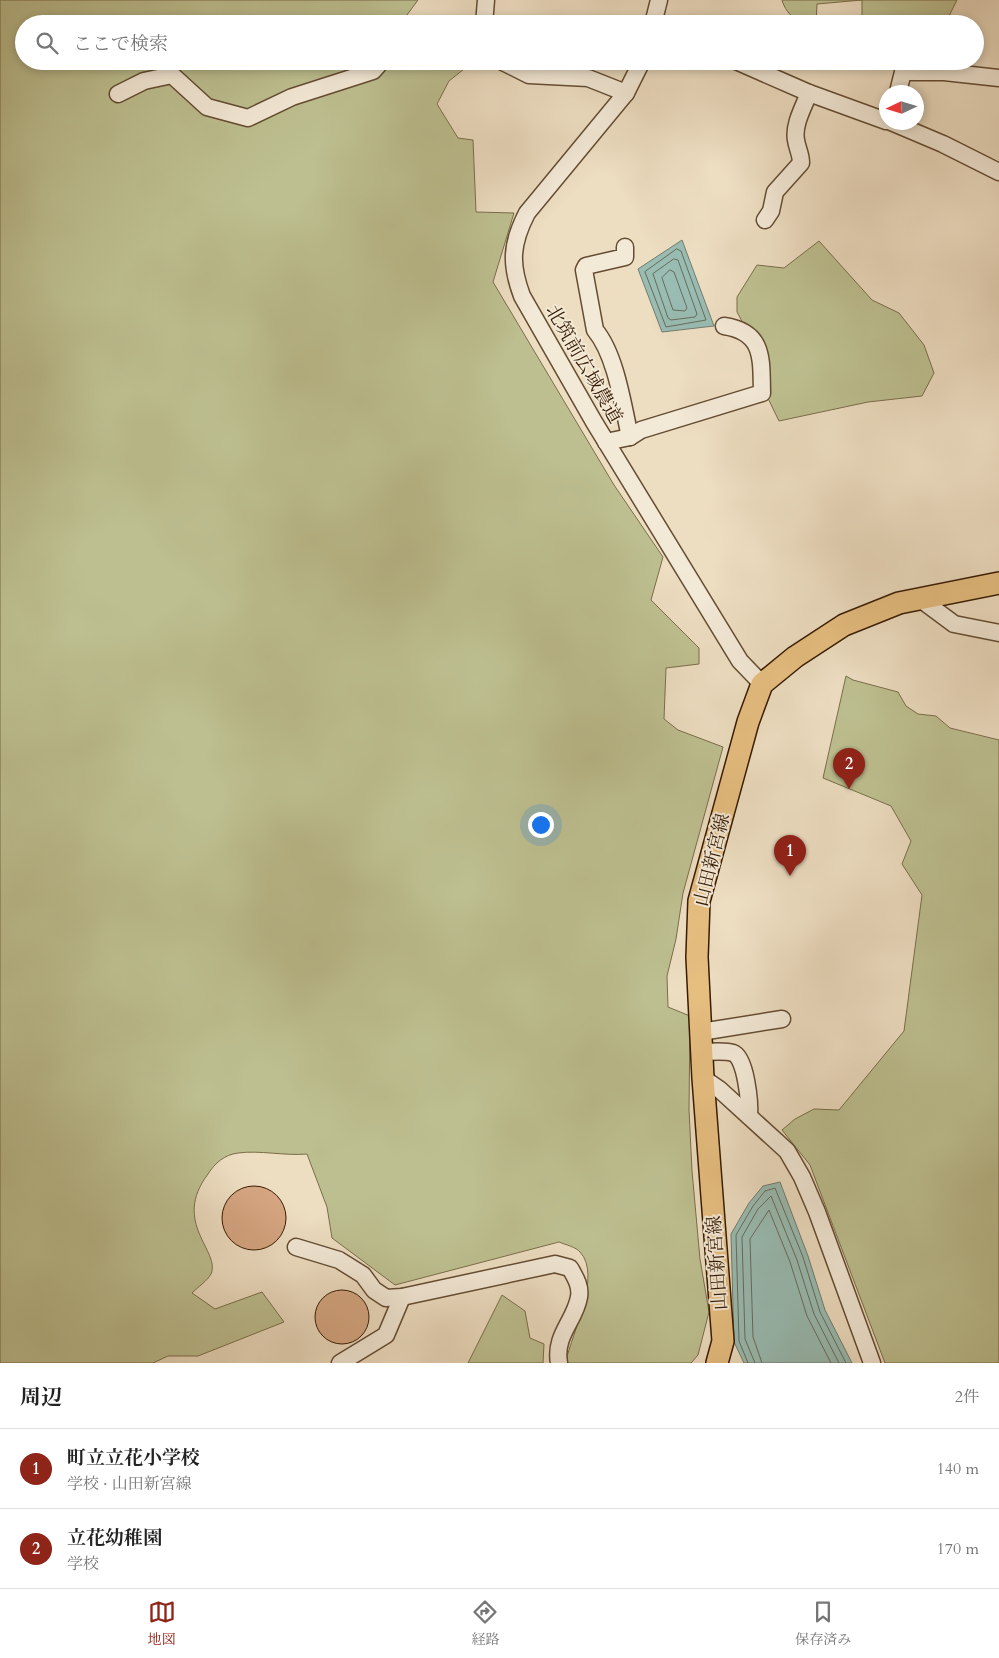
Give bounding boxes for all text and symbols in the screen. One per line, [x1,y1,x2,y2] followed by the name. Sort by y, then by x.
[15,15,984,70] search box
[33,29,61,57] icon: search
[73,31,168,57] text: ここで検索
[879,85,924,130] north arrow
[539,300,629,428] street label: 北筑前広域農道
[833,748,865,789] pin: 2
[688,811,736,909] street label: 山田新宮線
[528,812,554,838] your location
[774,835,806,876] pin: 1
[701,1215,733,1311] street label: 山田新宮線
[20,1383,62,1412] text: 周辺
[955,1386,979,1408] text: 2件
[67,1445,200,1471] text: 町立立花小学校
[32,1458,40,1480] text: 1
[937,1458,979,1480] text: 140 m
[67,1473,192,1495] text: 学校 · 山田新宮線
[67,1525,162,1551] text: 立花幼稚園
[32,1538,40,1560] text: 2
[937,1538,979,1560] text: 170 m
[67,1553,99,1575] text: 学校
[148,1598,176,1649] tab: 地図
[471,1598,499,1649] tab: 経路
[795,1598,851,1649] tab: 保存済み

